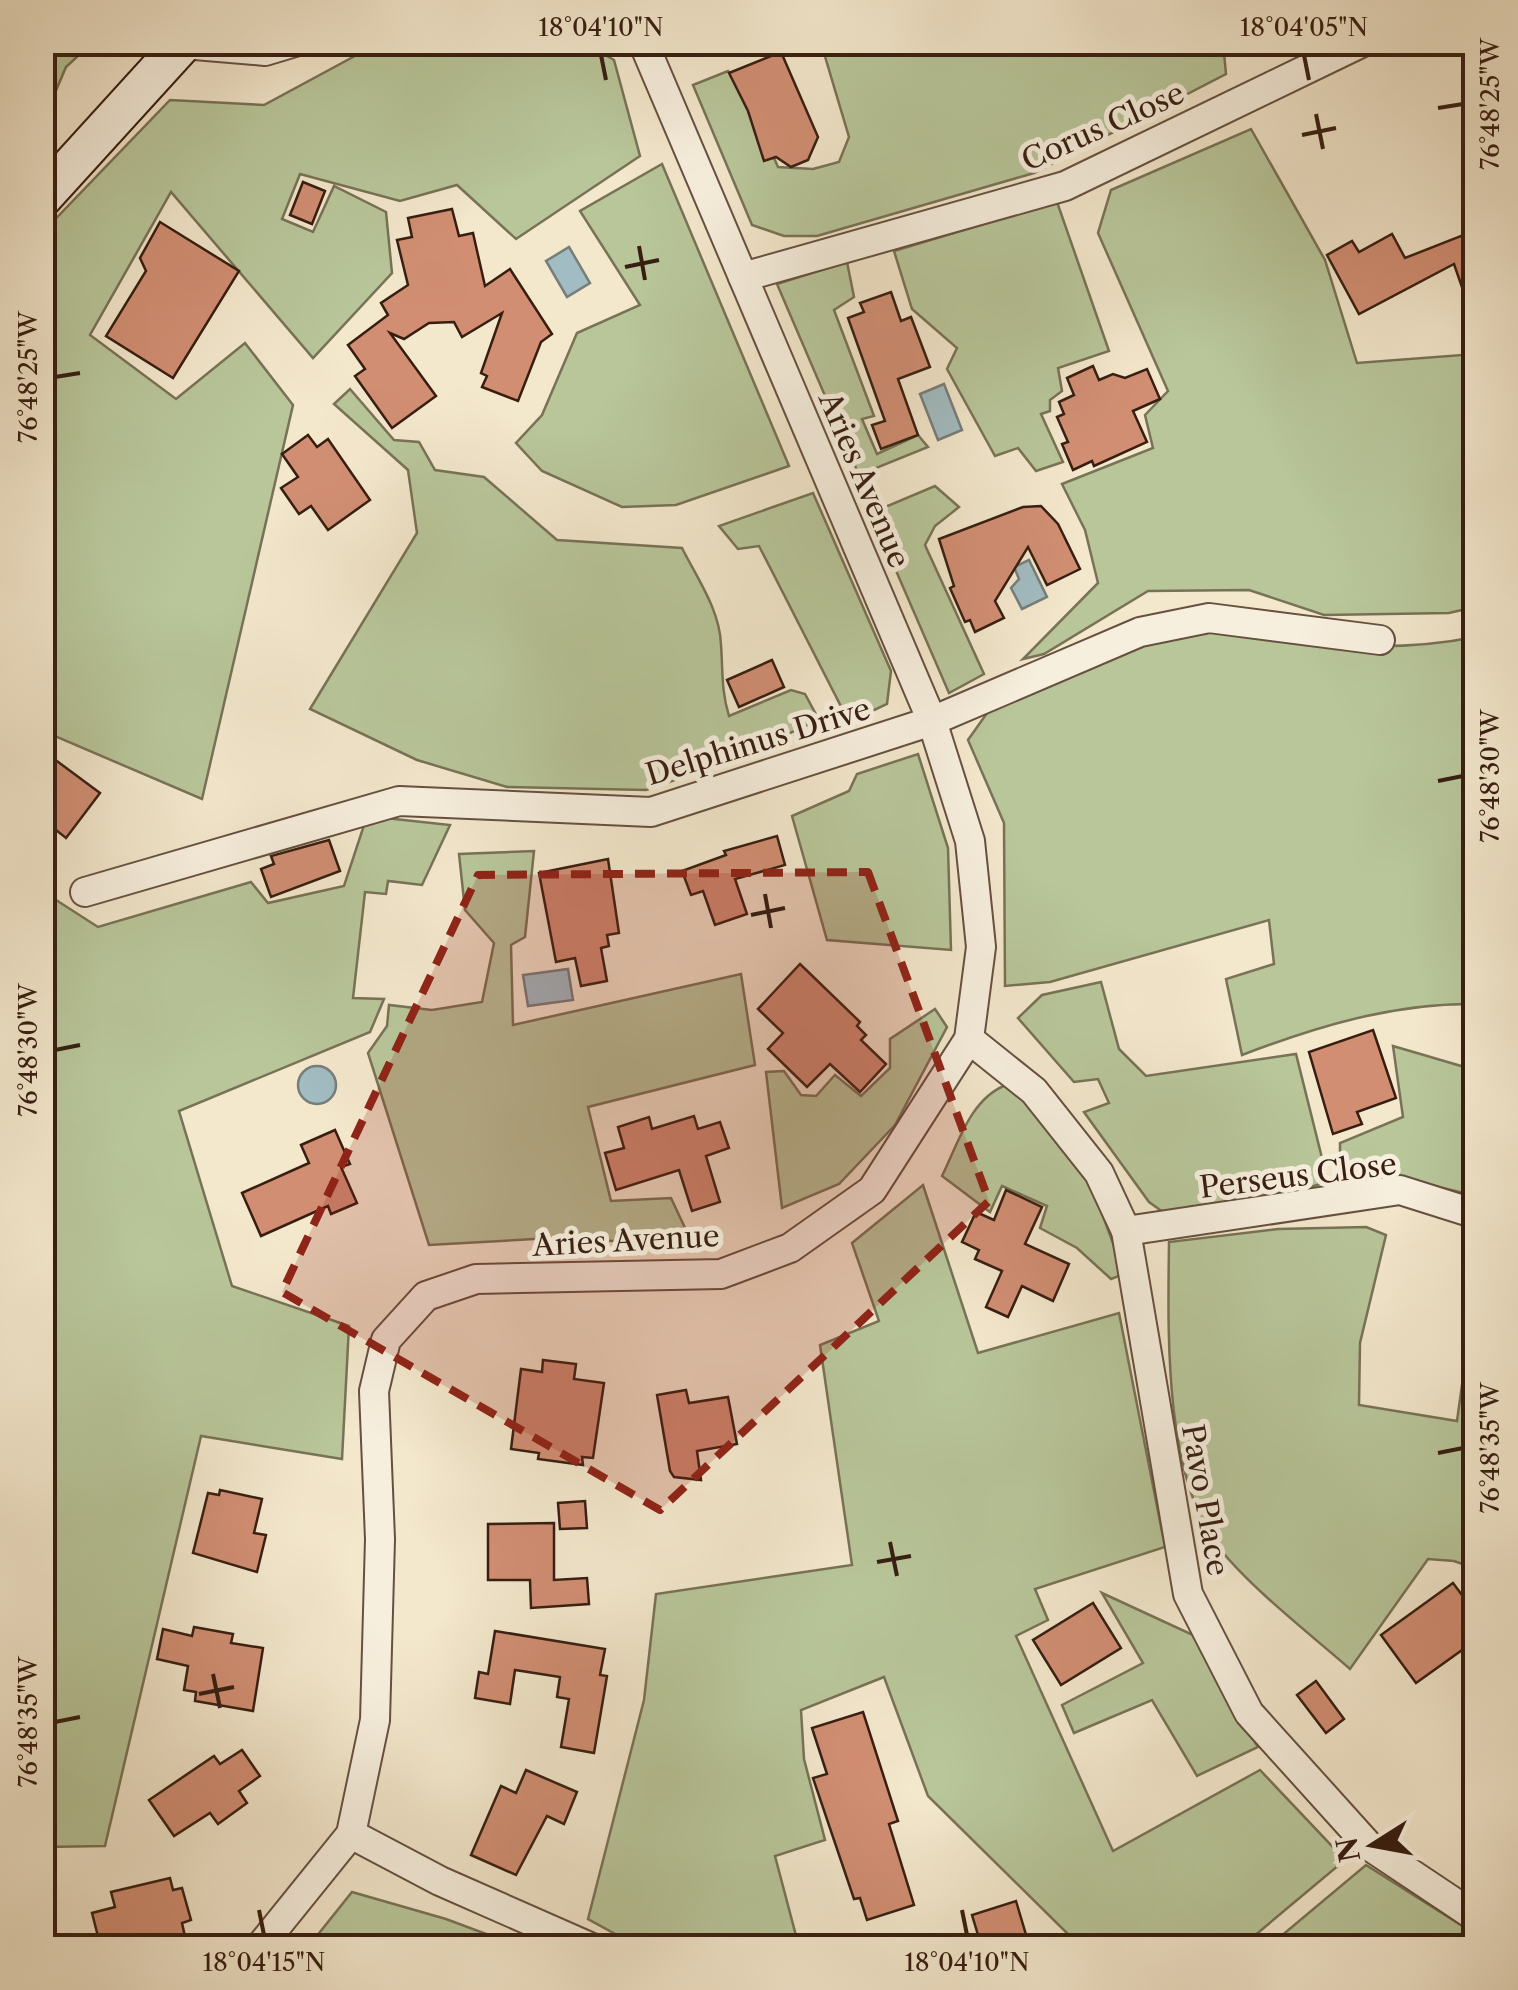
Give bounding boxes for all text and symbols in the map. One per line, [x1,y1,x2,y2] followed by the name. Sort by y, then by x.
[538,12,664,43] text: 18°04'10"N
[1240,12,1368,43] text: 18°04'05"N
[1475,37,1506,170] text: 76°48'25"W
[1016,74,1190,179] street label: Corus Close
[13,310,44,443] text: 76°48'25"W
[810,385,918,573] street label: Aries Avenue
[641,690,875,793] street label: Delphinus Drive
[1475,709,1506,843] text: 76°48'30"W
[13,983,44,1117] text: 76°48'30"W
[1197,1145,1399,1206] street label: Perseus Close
[530,1217,720,1264] street label: Aries Avenue
[1475,1382,1506,1514] text: 76°48'35"W
[1174,1421,1237,1579] street label: Pavo Place
[13,1656,44,1788] text: 76°48'35"W
[1323,1795,1423,1895] north arrow
[1329,1835,1367,1865] text: N
[202,1947,326,1978] text: 18°04'15"N
[904,1947,1030,1978] text: 18°04'10"N

